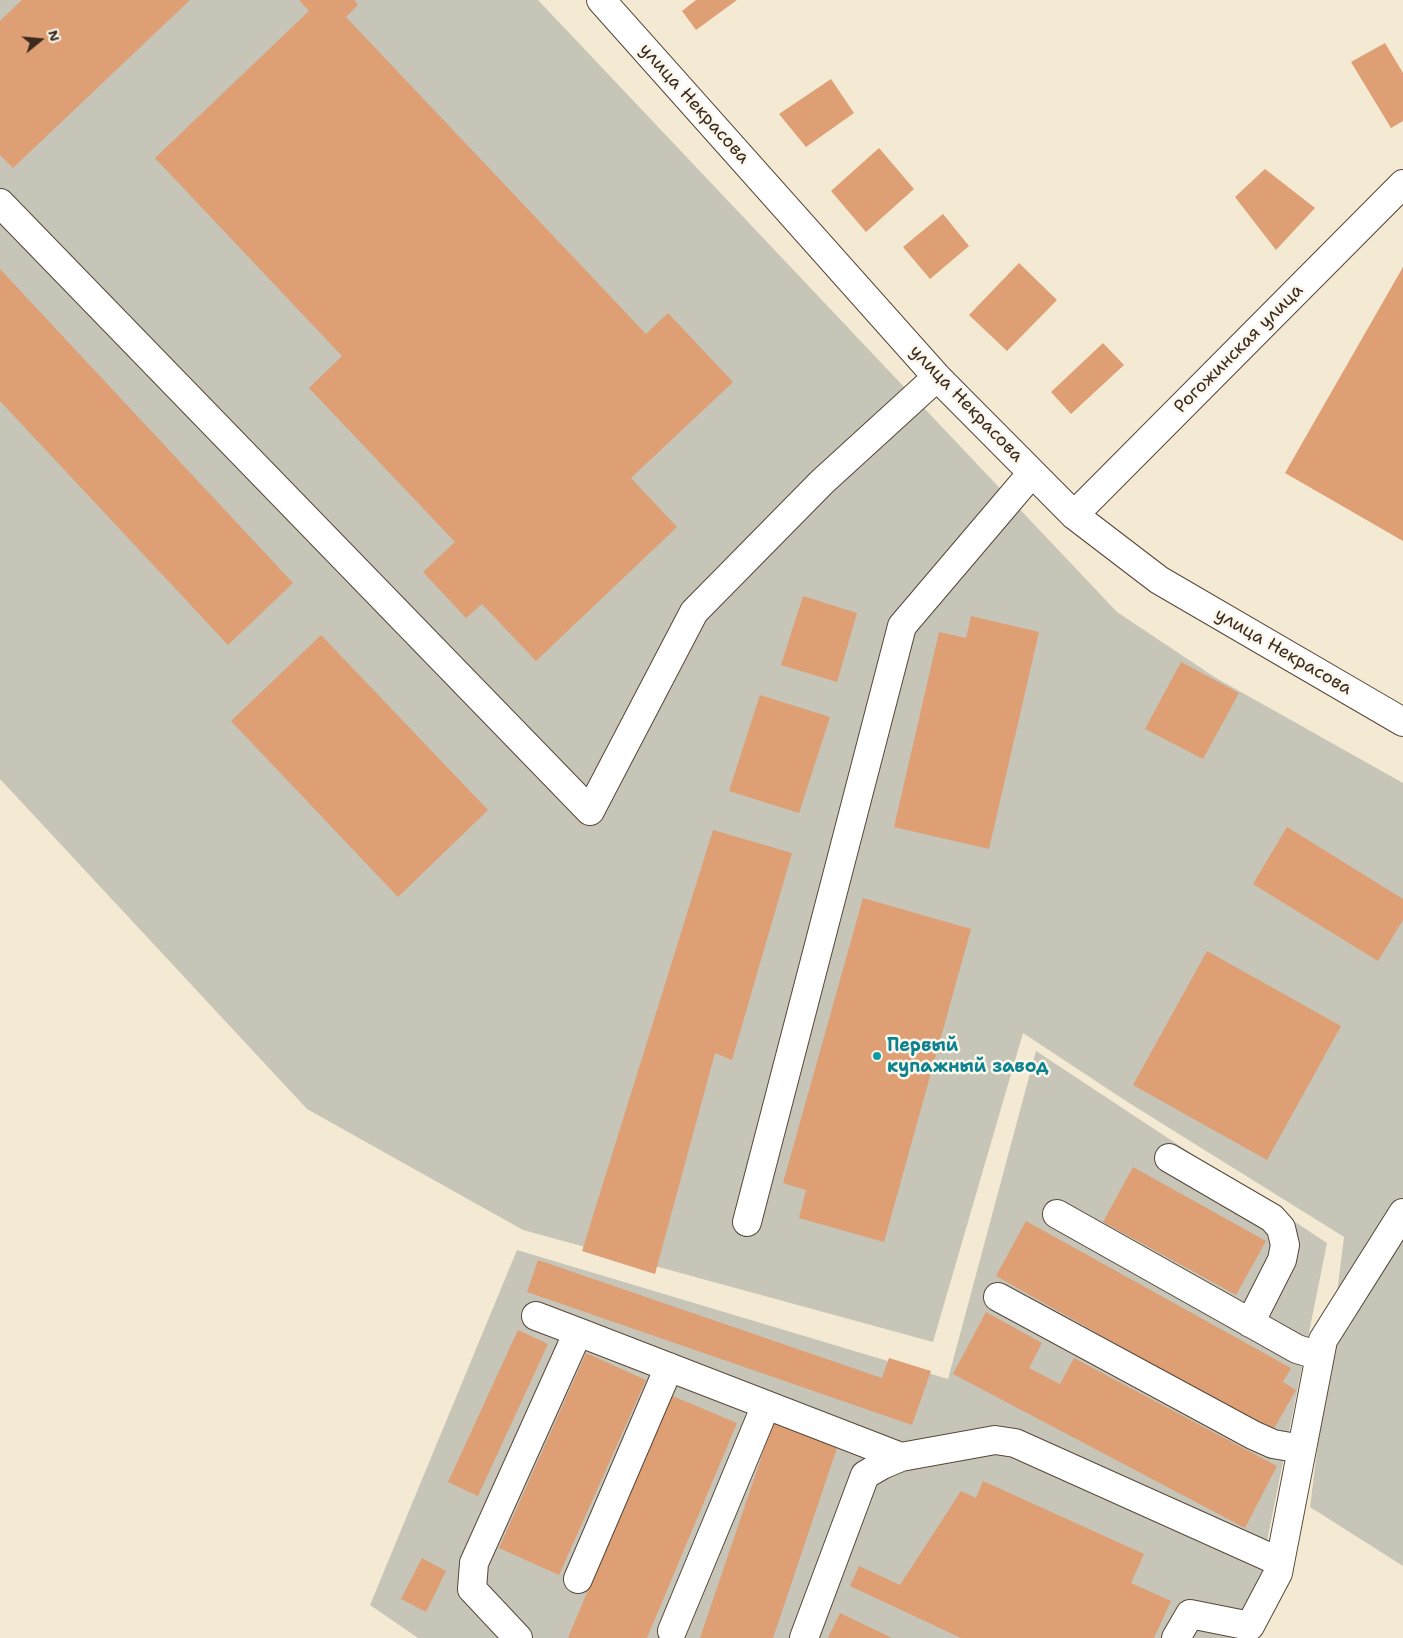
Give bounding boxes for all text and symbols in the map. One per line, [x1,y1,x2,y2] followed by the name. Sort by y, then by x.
[15,15,65,65] north arrow
[44,28,65,44] text: N
[634,39,754,169] street label: улица Некрасова
[1170,280,1308,418] street label: Рогожинская улица
[905,341,1027,467] street label: улица Некрасова
[1211,604,1355,700] street label: улица Некрасова
[887,1035,1048,1078] place label: Первый купажный завод
[871,1050,883,1062] marker: Первый купажный завод

